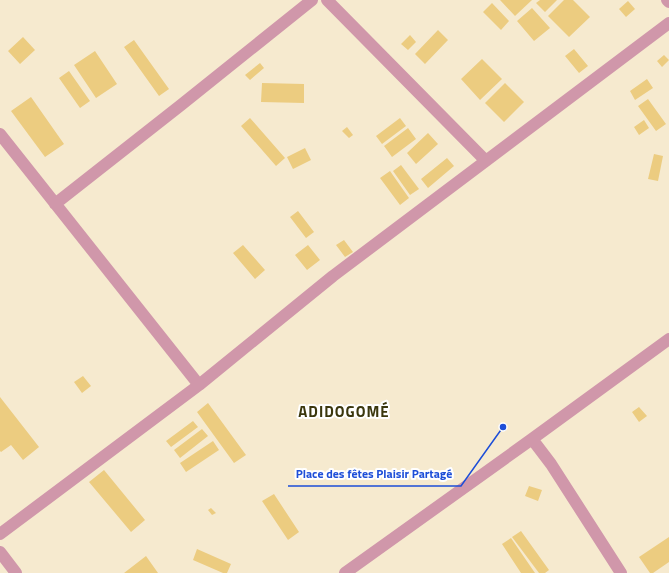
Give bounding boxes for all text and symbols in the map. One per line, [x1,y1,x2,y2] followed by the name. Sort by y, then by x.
[298,400,390,423] district label: ADIDOGOMÉ
[288,462,461,486] callout: Place des fêtes Plaisir Partagé
[296,464,452,483] text: Place des fêtes Plaisir Partagé

